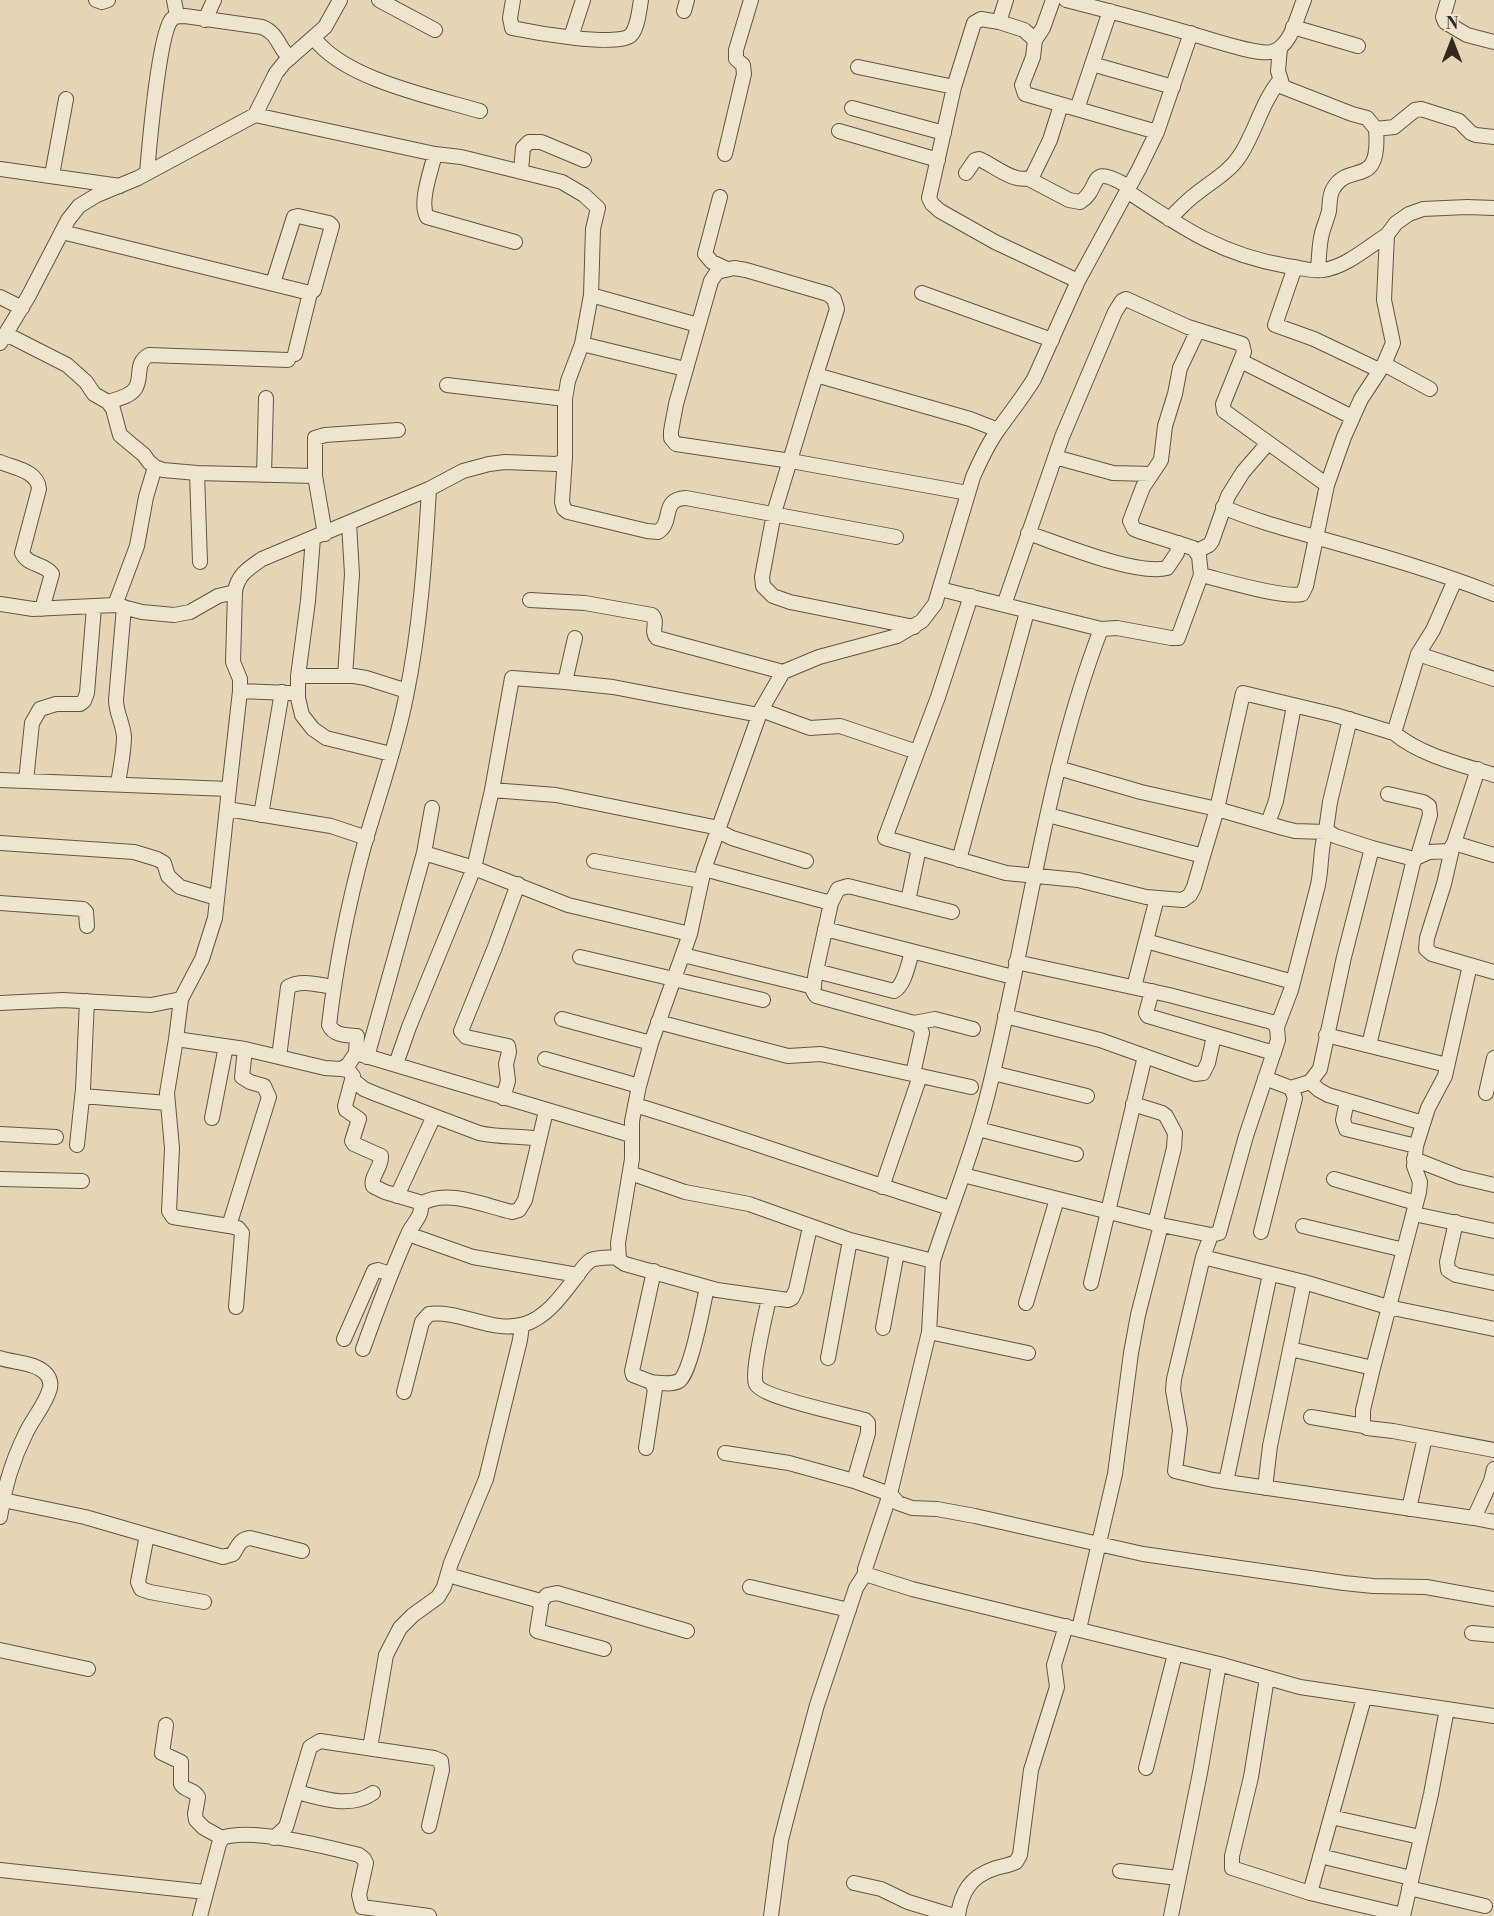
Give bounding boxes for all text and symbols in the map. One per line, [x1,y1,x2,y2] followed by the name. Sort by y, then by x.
[1422,12,1482,72] north arrow
[1446,14,1458,34] text: N

